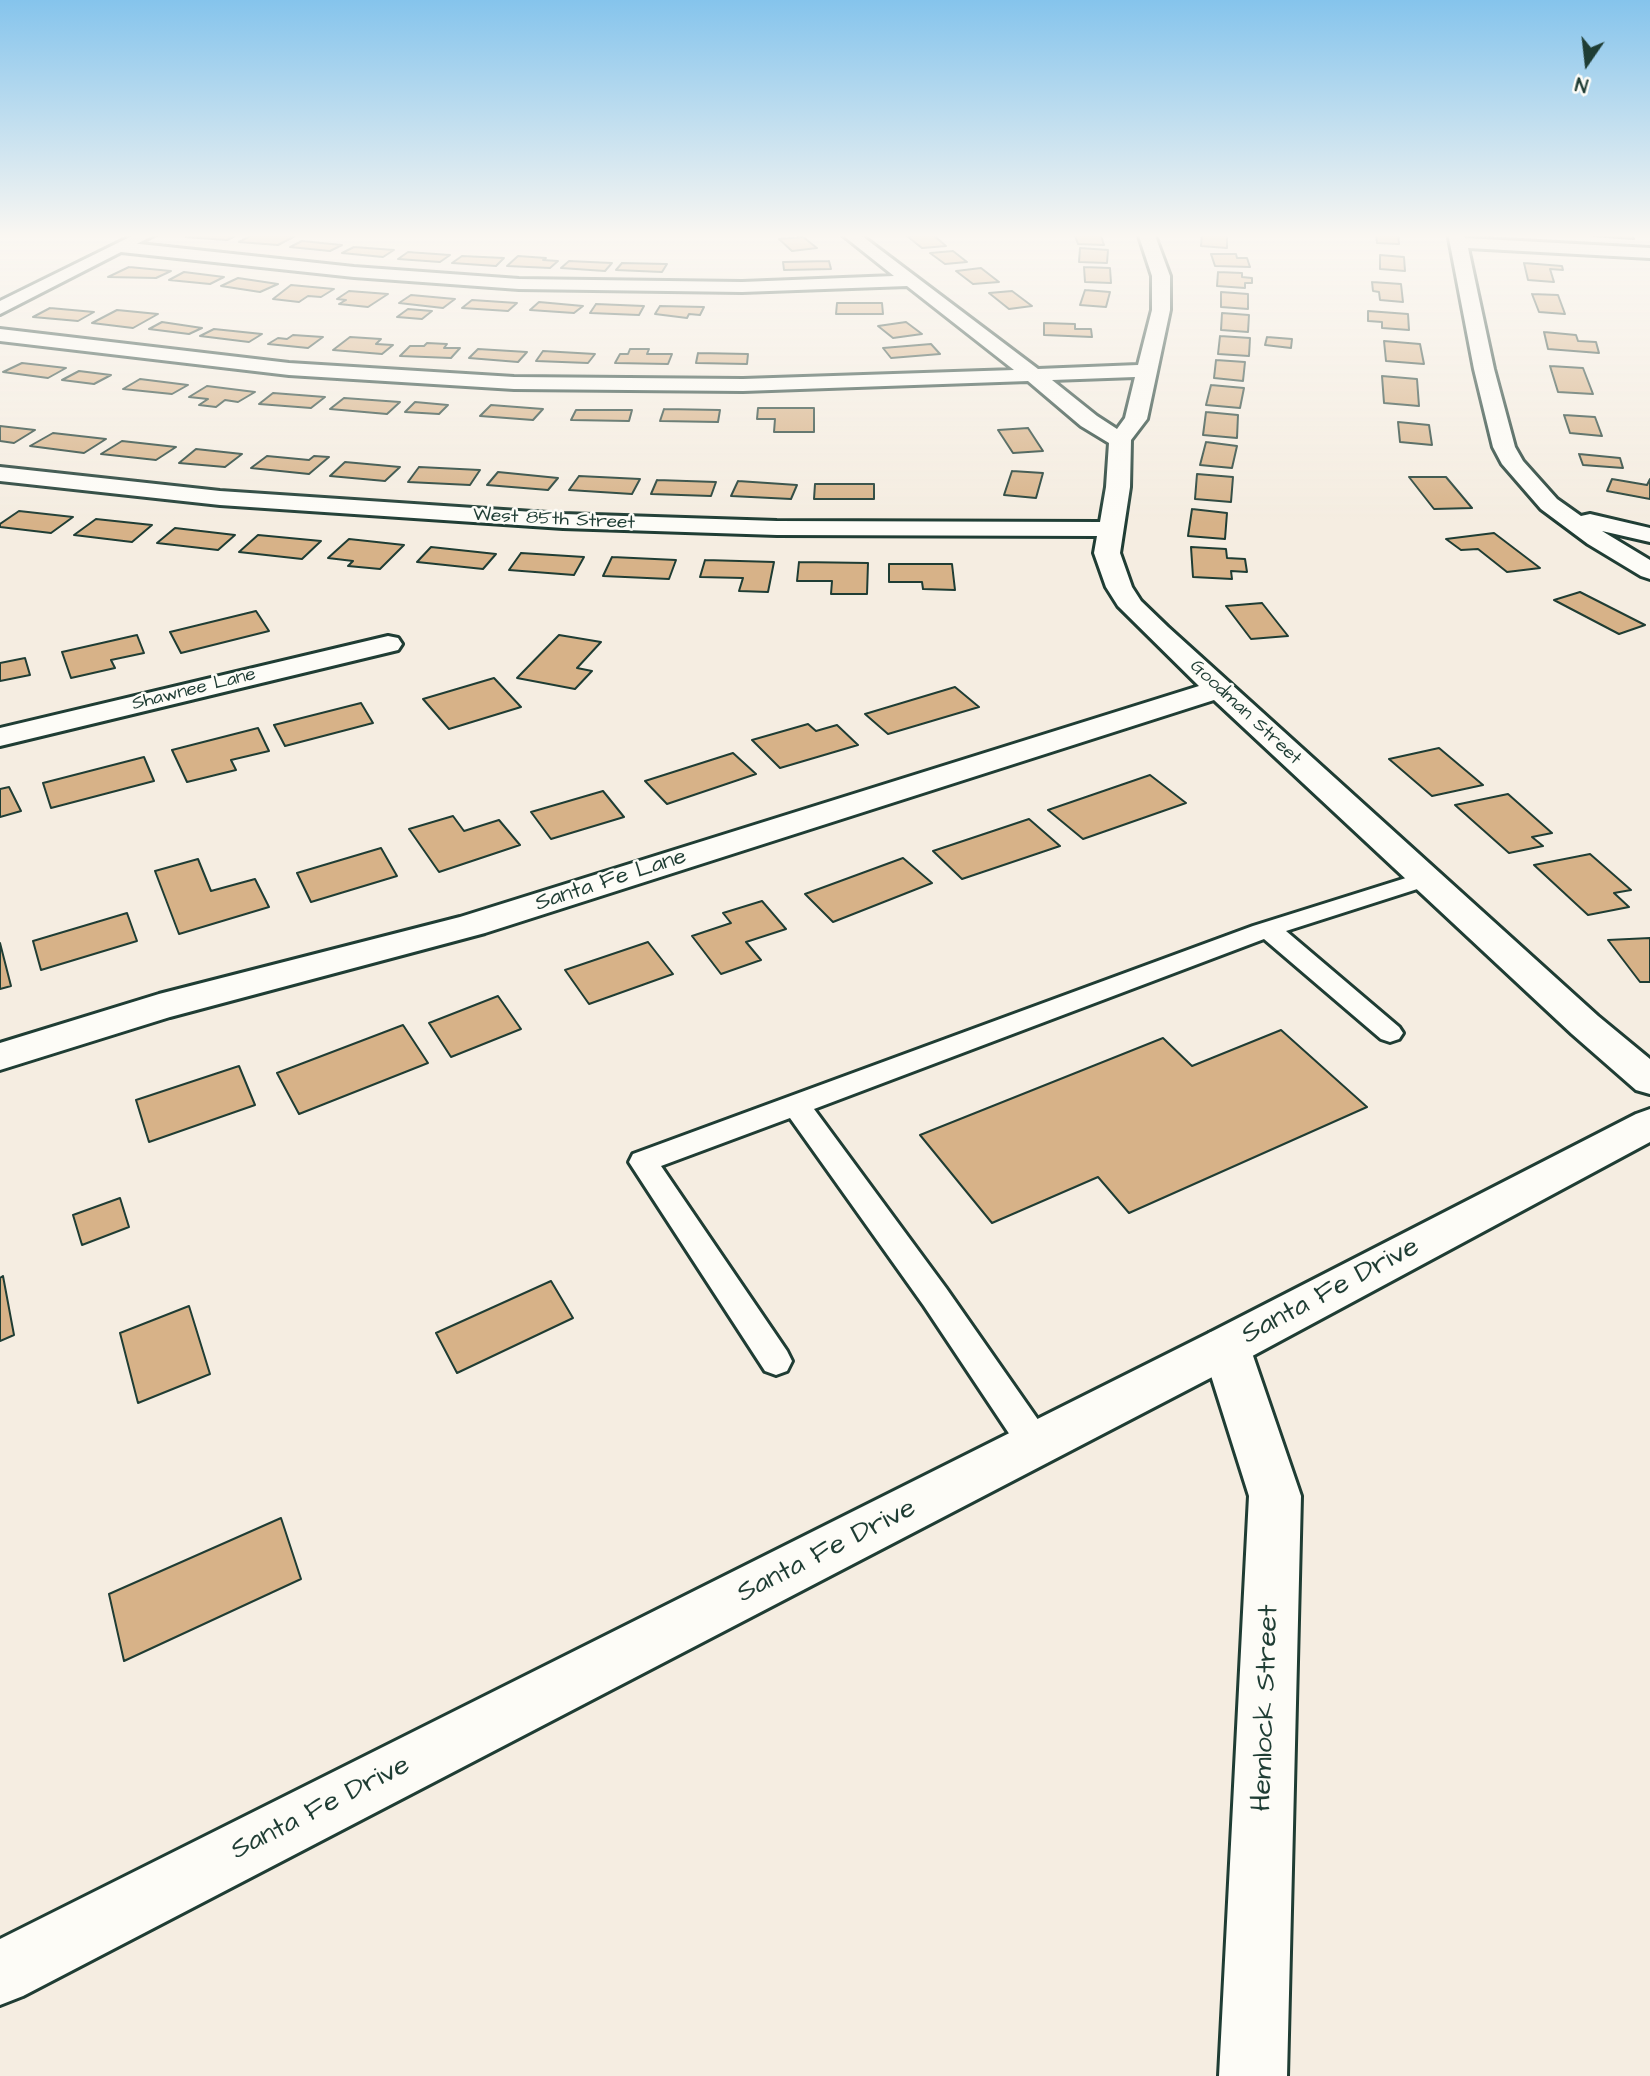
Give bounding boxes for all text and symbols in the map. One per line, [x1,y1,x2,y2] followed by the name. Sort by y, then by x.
[1552,28,1622,98] north arrow
[1573,69,1591,98] text: N
[472,504,636,536] street label: West 85th Street
[1184,655,1306,771] street label: Goodman Street
[130,664,258,716] street label: Shawnee Lane
[532,844,690,918] street label: Santa Fe Lane
[1236,1231,1426,1353] street label: Santa Fe Drive
[732,1492,922,1612] street label: Santa Fe Drive
[1247,1604,1287,1812] street label: Hemlock Street
[226,1749,416,1869] street label: Santa Fe Drive

